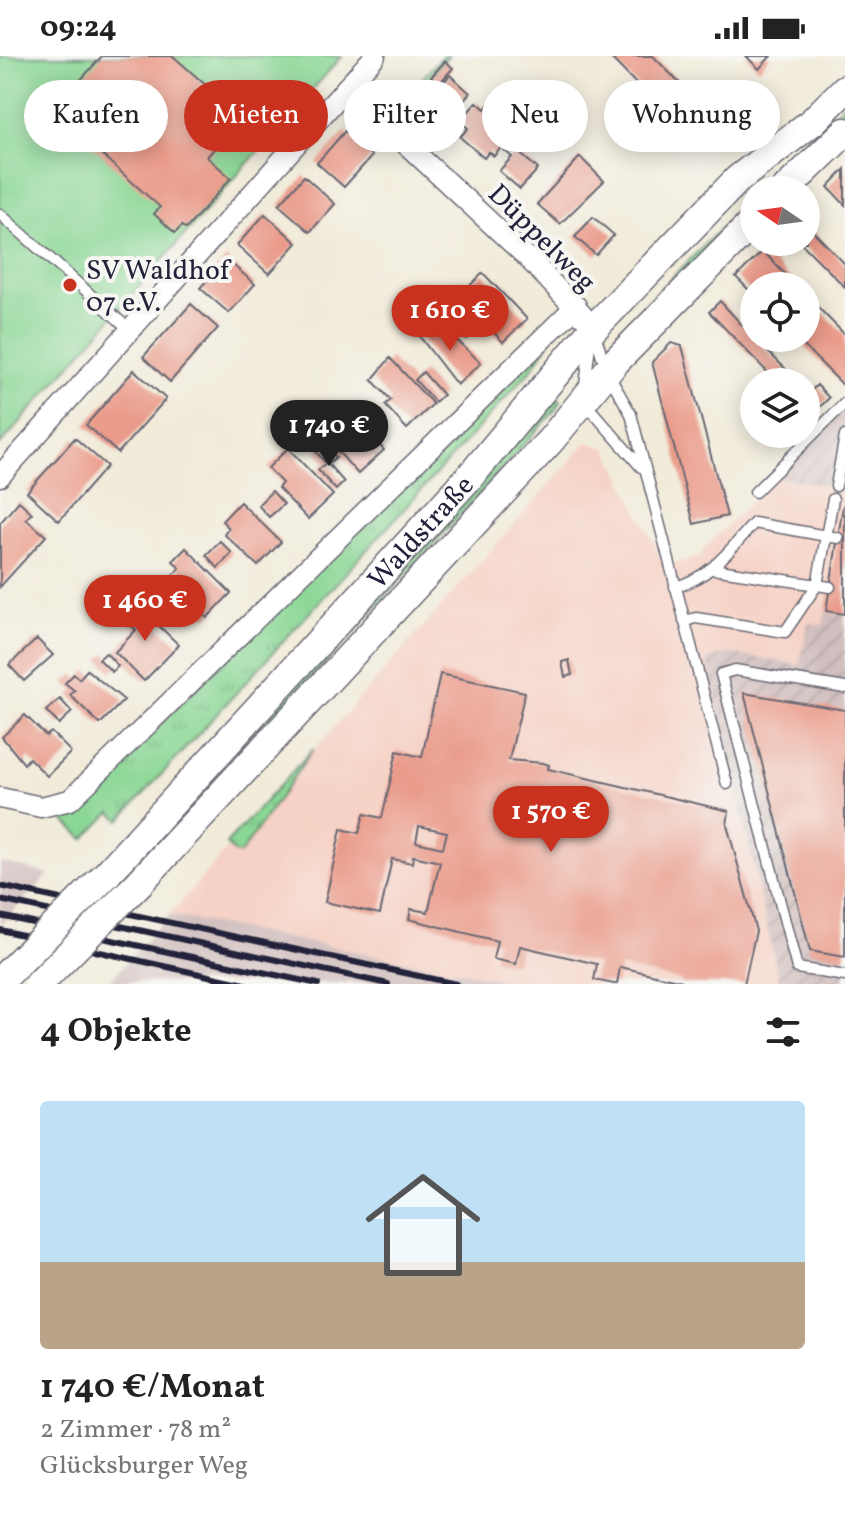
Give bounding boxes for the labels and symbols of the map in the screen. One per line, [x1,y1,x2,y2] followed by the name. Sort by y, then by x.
[478,176,604,302] street label: Düppelweg
[740,176,820,256] north arrow
[86,252,232,323] place label: SV Waldhof 07 e.V.
[61,276,79,294] marker: SV Waldhof 07 e.V.
[376,285,524,353] pin: 1 610 €
[255,400,403,468] pin: 1 740 €
[359,468,484,599] street label: Waldstraße
[71,575,219,643] pin: 1 460 €
[477,786,625,854] pin: 1 570 €

